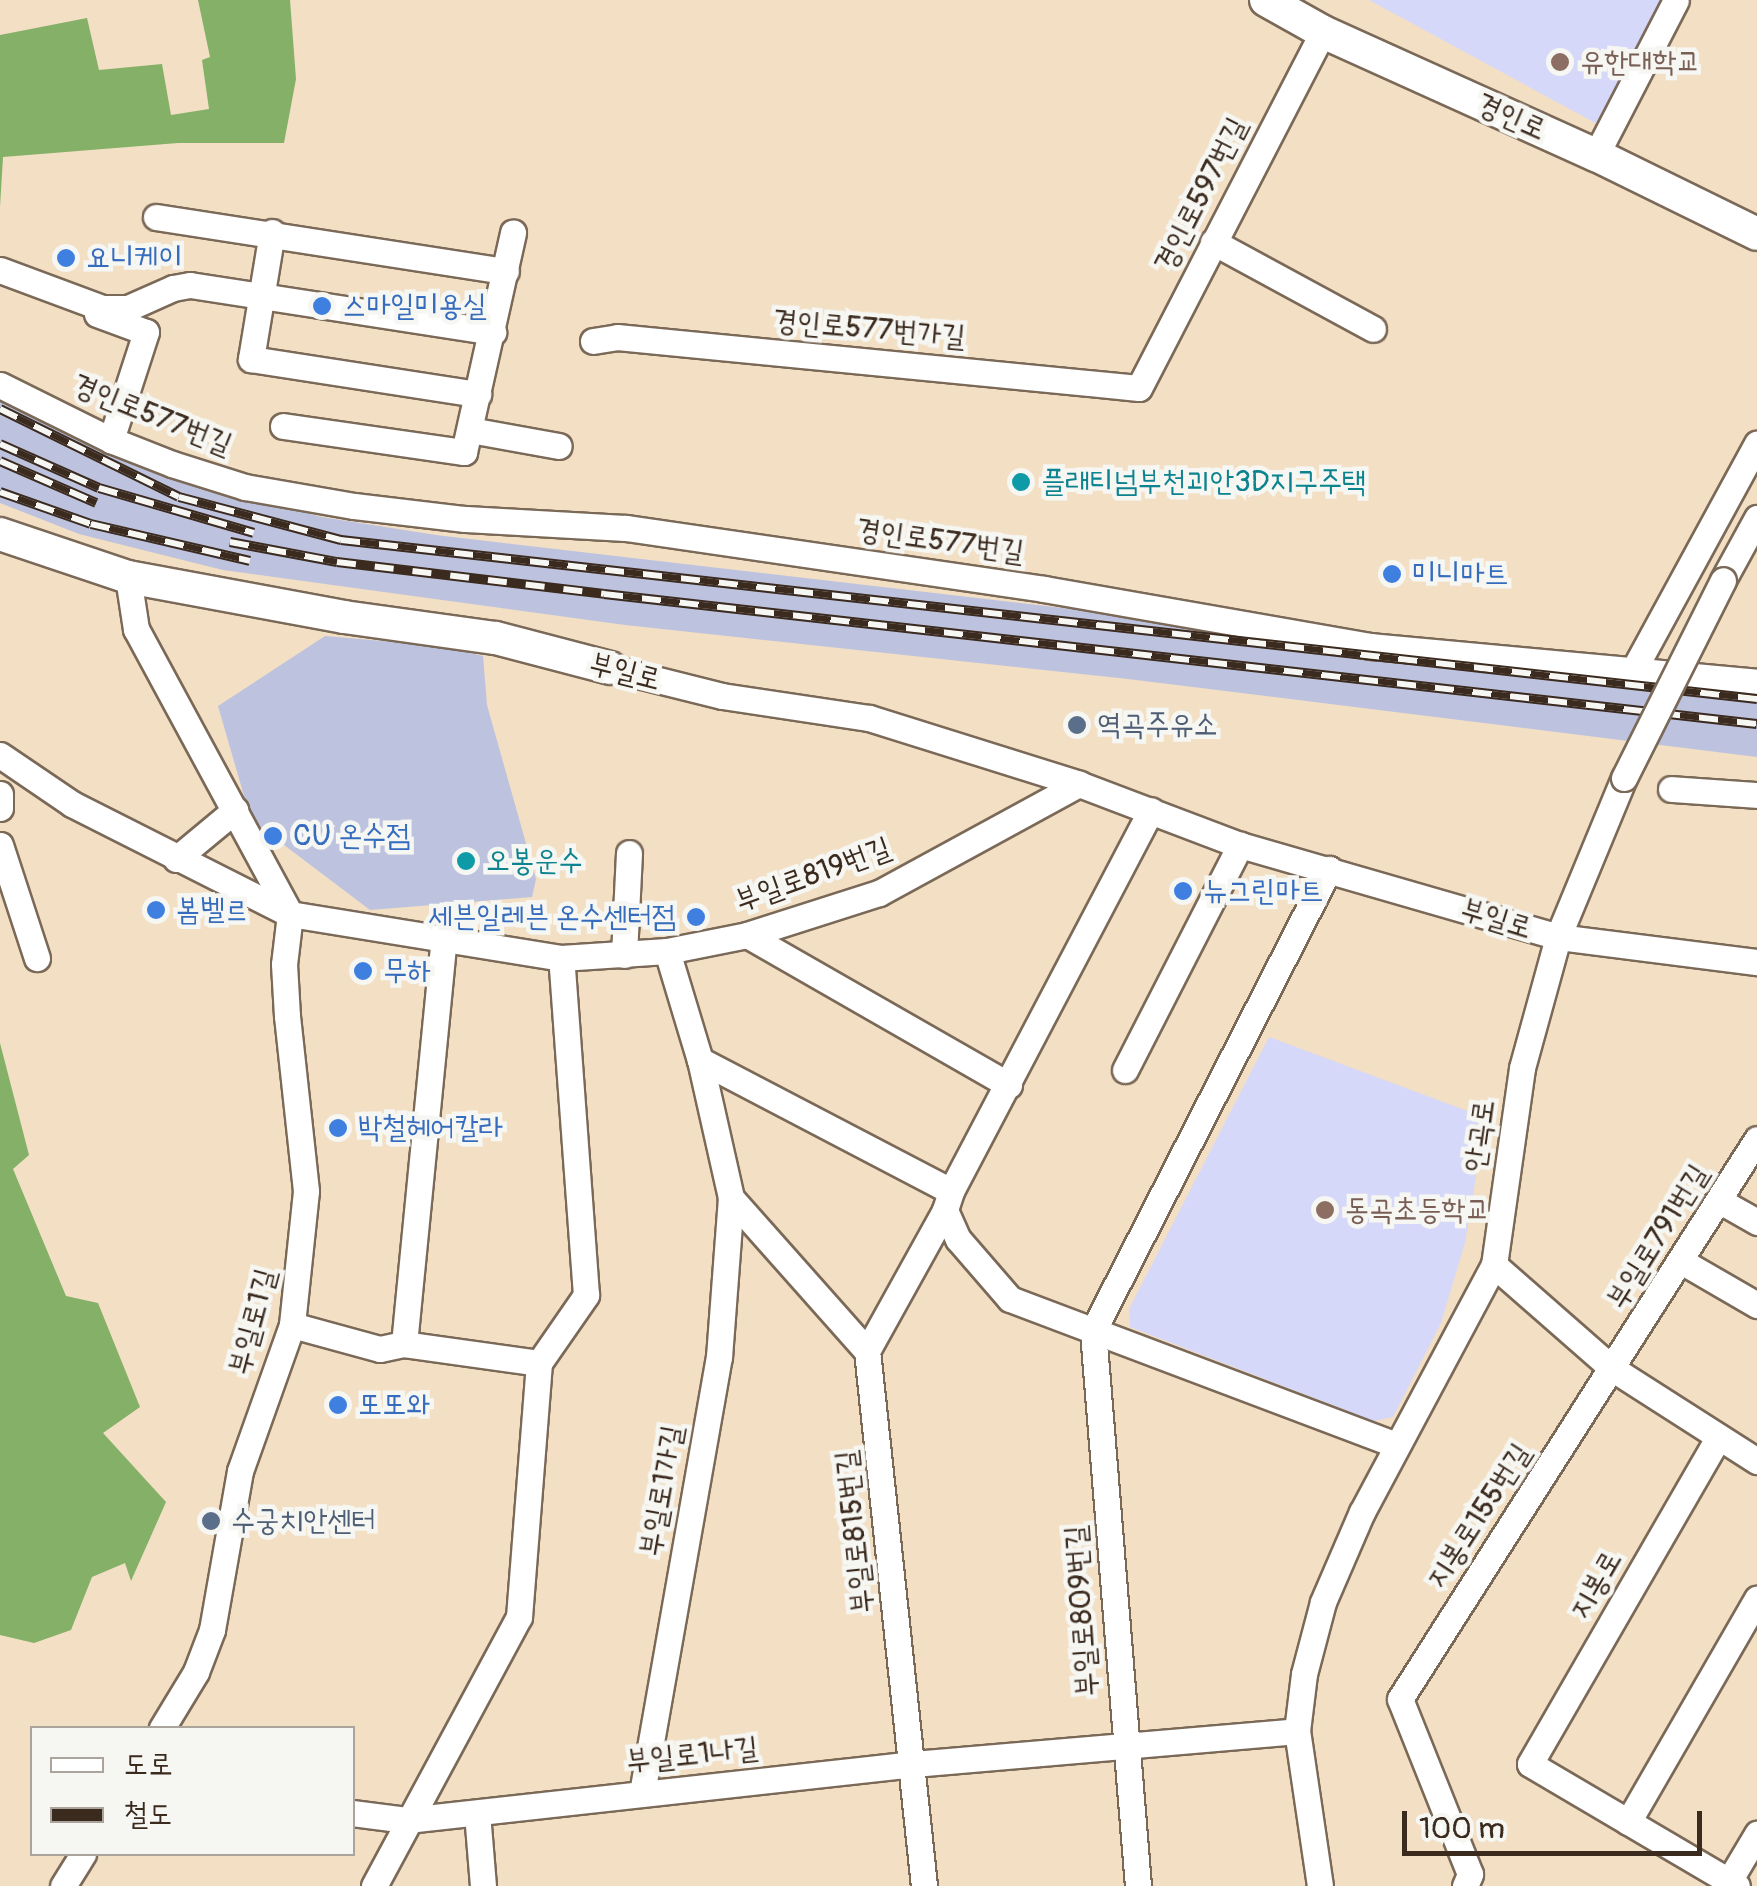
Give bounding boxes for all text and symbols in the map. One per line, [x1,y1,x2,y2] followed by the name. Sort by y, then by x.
[1580,44,1701,80] place label: 유한대학교
[1549,51,1571,73] marker: 유한대학교
[1471,86,1551,148] street label: 경인로
[1147,112,1255,278] street label: 경인로597번길
[86,240,183,276] place label: 요니케이
[55,247,77,269] marker: 요니케이
[342,288,487,324] place label: 스마일미용실
[311,295,333,317] marker: 스마일미용실
[771,303,967,355] street label: 경인로577번가길
[67,367,237,463] street label: 경인로577번길
[1041,464,1366,500] place label: 플래티넘부천괴안3D지구주택
[1010,471,1032,493] marker: 플래티넘부천괴안3D지구주택
[854,511,1026,571] street label: 경인로577번길
[1412,556,1509,592] place label: 미니마트
[1381,563,1403,585] marker: 미니마트
[586,646,664,698] street label: 부일로
[1097,707,1218,743] place label: 역곡주유소
[1066,714,1088,736] marker: 역곡주유소
[293,818,410,854] place label: CU 온수점
[262,825,284,847] marker: CU 온수점
[730,830,896,920] street label: 부일로819번길
[486,843,583,879] place label: 오봉운수
[455,850,477,872] marker: 오봉운수
[1203,873,1324,909] place label: 뉴그린마트
[1172,880,1194,902] marker: 뉴그린마트
[1456,891,1536,947] street label: 부일로
[176,892,248,928] place label: 봄벨르
[145,899,167,921] marker: 봄벨르
[428,899,676,935] place label: 세븐일레븐 온수센터점
[685,906,707,928] marker: 세븐일레븐 온수센터점
[383,953,431,989] place label: 무하
[352,960,374,982] marker: 무하
[1457,1098,1503,1174] street label: 안곡로
[358,1110,503,1146] place label: 박철헤어칼라
[327,1117,349,1139] marker: 박철헤어칼라
[1599,1158,1717,1316] street label: 부일로791번길
[1345,1192,1490,1228] place label: 동곡초등학교
[1314,1199,1336,1221] marker: 동곡초등학교
[222,1265,284,1379] street label: 부일로1길
[358,1387,430,1423] place label: 또또와
[327,1394,349,1416] marker: 또또와
[633,1423,691,1559] street label: 부일로1가길
[1419,1437,1539,1595] street label: 지봉로155번길
[829,1449,881,1615] street label: 부일로815번길
[231,1503,376,1539] place label: 수궁치안센터
[200,1510,222,1532] marker: 수궁치안센터
[1058,1524,1106,1698] street label: 부일로809번길
[1562,1545,1630,1625] street label: 지봉로
[30,1726,355,1856] legend
[624,1730,760,1780] street label: 부일로1나길
[124,1746,172,1783] text: 도로
[1407,1791,1707,1853] scale bar
[124,1796,172,1833] text: 철도
[1419,1810,1505,1847] text: 100 m

